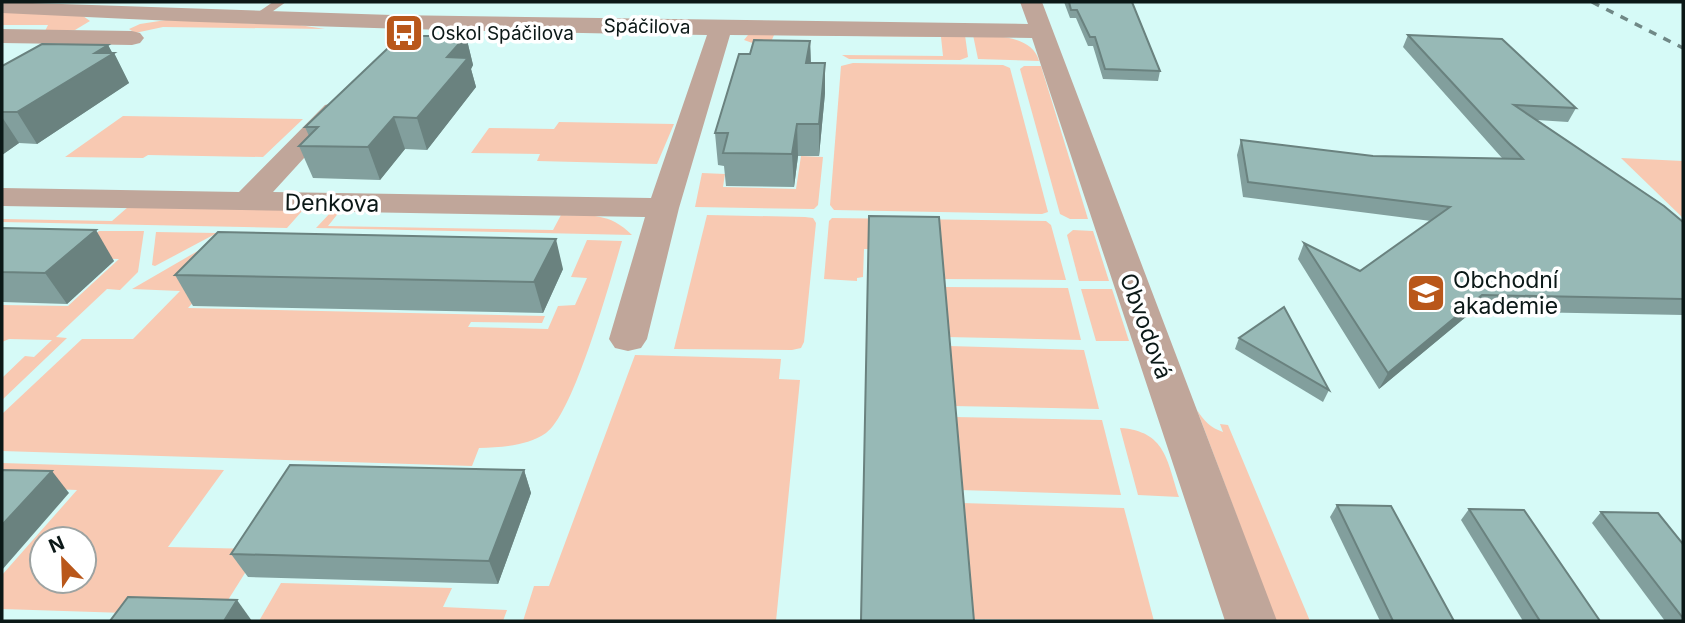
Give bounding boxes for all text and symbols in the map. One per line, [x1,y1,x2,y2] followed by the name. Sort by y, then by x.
[383,12,425,54] bus stop icon: Oskol Spáčilova
[603,14,691,39] street label: Spáčilova
[431,22,574,45] place label: Oskol Spáčilova
[284,188,380,218] street label: Denkova
[1453,266,1559,320] place label: Obchodní akademie
[1114,269,1178,383] street label: Obvodová
[1405,272,1447,314] school or university icon: Obchodní akademie
[28,525,98,595] north arrow
[45,531,68,558] text: N

